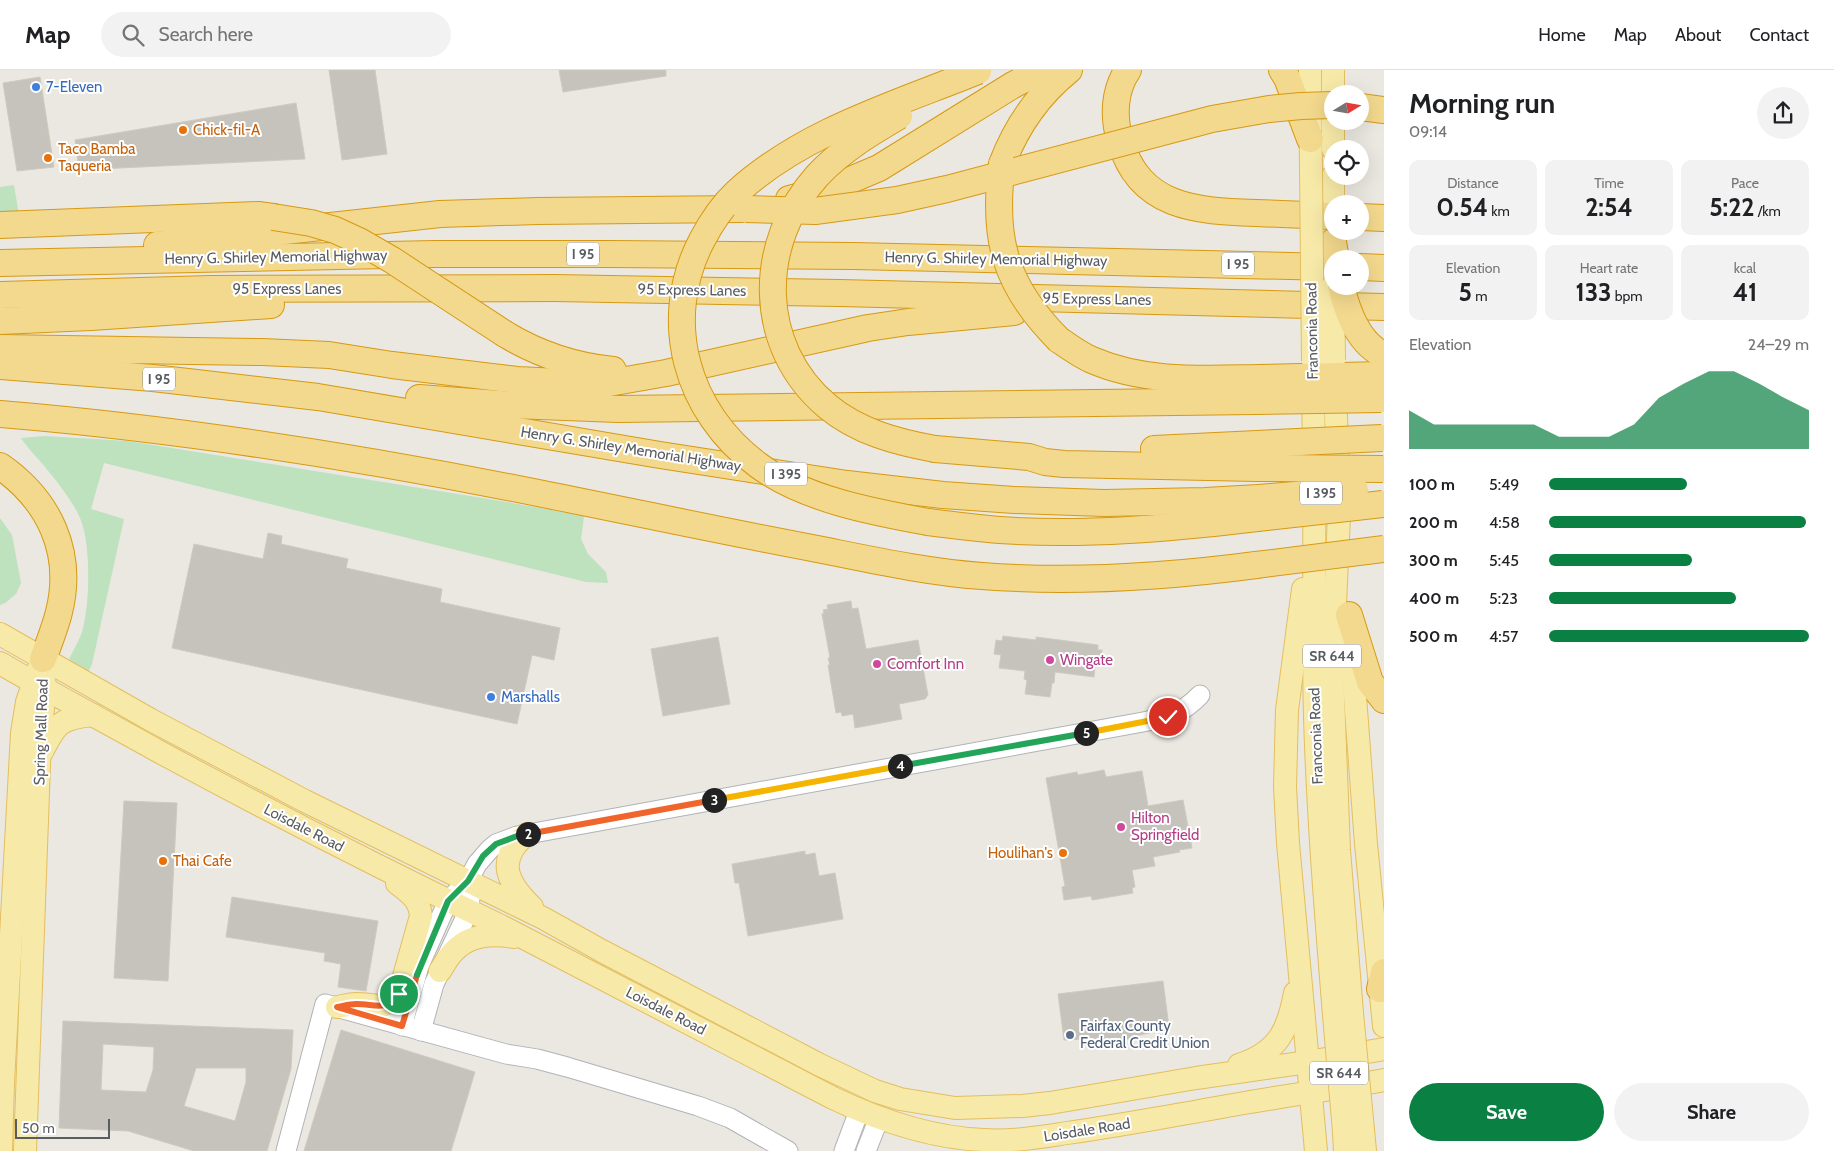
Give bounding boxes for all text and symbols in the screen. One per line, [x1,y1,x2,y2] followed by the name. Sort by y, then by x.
[101,12,451,57] search box
[25,20,71,49] text: Map
[119,21,147,49] icon: search
[159,23,253,46] text: Search here
[1538,24,1586,46] text: Home
[1614,24,1647,46] text: Map
[1675,24,1721,46] text: About
[1749,24,1809,46] text: Contact
[46,78,102,96] place label: 7-Eleven
[30,81,42,93] marker: 7-Eleven
[1324,85,1369,130] north arrow
[1324,85,1369,295] map controls
[1409,86,1555,120] text: Morning run
[1757,87,1809,139] button: share
[193,121,261,139] place label: Chick-fil-A
[1409,122,1447,141] text: 09:14
[177,124,189,136] marker: Chick-fil-A
[58,140,136,175] place label: Taco Bamba Taqueria
[1324,140,1369,185] button: locate
[42,152,54,164] marker: Taco Bamba Taqueria
[1447,174,1499,192] text: Distance
[1594,174,1624,192] text: Time
[1731,174,1759,192] text: Pace
[1436,192,1488,222] text: 0.54
[1585,192,1633,222] text: 2:54
[1709,192,1755,222] text: 5:22
[1324,195,1369,240] button: +
[1488,202,1510,220] text: km
[1755,202,1781,220] text: /km
[567,242,599,265] road number: I 95
[164,246,388,268] street label: Henry G. Shirley Memorial Highway
[884,248,1108,270] street label: Henry G. Shirley Memorial Highway
[1324,250,1369,295] button: −
[1222,252,1254,275] road number: I 95
[1446,259,1500,277] text: Elevation
[1580,259,1638,277] text: Heart rate
[1734,259,1756,277] text: kcal
[1459,277,1472,307] text: 5
[1575,277,1612,307] text: 133
[1733,277,1757,307] text: 41
[233,280,341,298] street label: 95 Express Lanes
[637,280,747,300] street label: 95 Express Lanes
[1302,282,1322,380] street label: Franconia Road
[1472,287,1487,305] text: m
[1612,287,1643,305] text: bpm
[1042,289,1152,309] street label: 95 Express Lanes
[1409,335,1472,354] text: Elevation
[1748,335,1809,354] text: 24–29 m
[143,368,175,390] road number: I 95
[519,423,743,475] street label: Henry G. Shirley Memorial Highway
[765,462,807,486] road number: I 395
[1409,475,1455,494] text: 100 m
[1489,475,1519,494] text: 5:49
[1300,482,1342,504] road number: I 395
[1409,513,1458,532] text: 200 m
[1489,513,1520,532] text: 4:58
[1409,551,1458,570] text: 300 m
[1489,551,1519,570] text: 5:45
[1409,589,1459,608] text: 400 m
[1489,589,1518,608] text: 5:23
[1409,627,1458,646] text: 500 m
[1489,627,1518,646] text: 4:57
[1303,644,1361,668] road number: SR 644
[1060,651,1113,669] place label: Wingate
[1044,654,1056,666] marker: Wingate
[887,655,964,673] place label: Comfort Inn
[871,658,883,670] marker: Comfort Inn
[30,678,52,786] street label: Spring Mall Road
[1305,687,1327,785] street label: Franconia Road
[501,688,560,706] place label: Marshalls
[485,691,497,703] marker: Marshalls
[1147,696,1189,738] pin
[1154,703,1182,731] icon: check
[1074,720,1098,746] pin: 5
[1083,724,1090,742] text: 5
[888,754,912,778] pin: 4
[896,757,905,775] text: 4
[702,788,726,812] pin: 3
[711,791,718,809] text: 3
[261,800,347,856] street label: Loisdale Road
[1131,809,1199,844] place label: Hilton Springfield
[1115,821,1127,833] marker: Hilton Springfield
[516,822,540,846] pin: 2
[525,825,532,843] text: 2
[988,844,1053,862] place label: Houlihan's
[1057,847,1069,859] marker: Houlihan's
[173,852,232,870] place label: Thai Cafe
[157,855,169,867] marker: Thai Cafe
[378,973,420,1015] pin
[385,980,413,1008] icon: arrive
[623,983,709,1039] street label: Loisdale Road
[1080,1017,1210,1052] place label: Fairfax County Federal Credit Union
[1064,1029,1076,1041] marker: Fairfax County Federal Credit Union
[1310,1061,1368,1084] road number: SR 644
[1409,1083,1604,1141] button: Save
[1614,1083,1809,1141] button: Share
[1042,1114,1132,1146] street label: Loisdale Road
[15,1116,110,1139] scale bar
[22,1119,55,1137] text: 50 m

